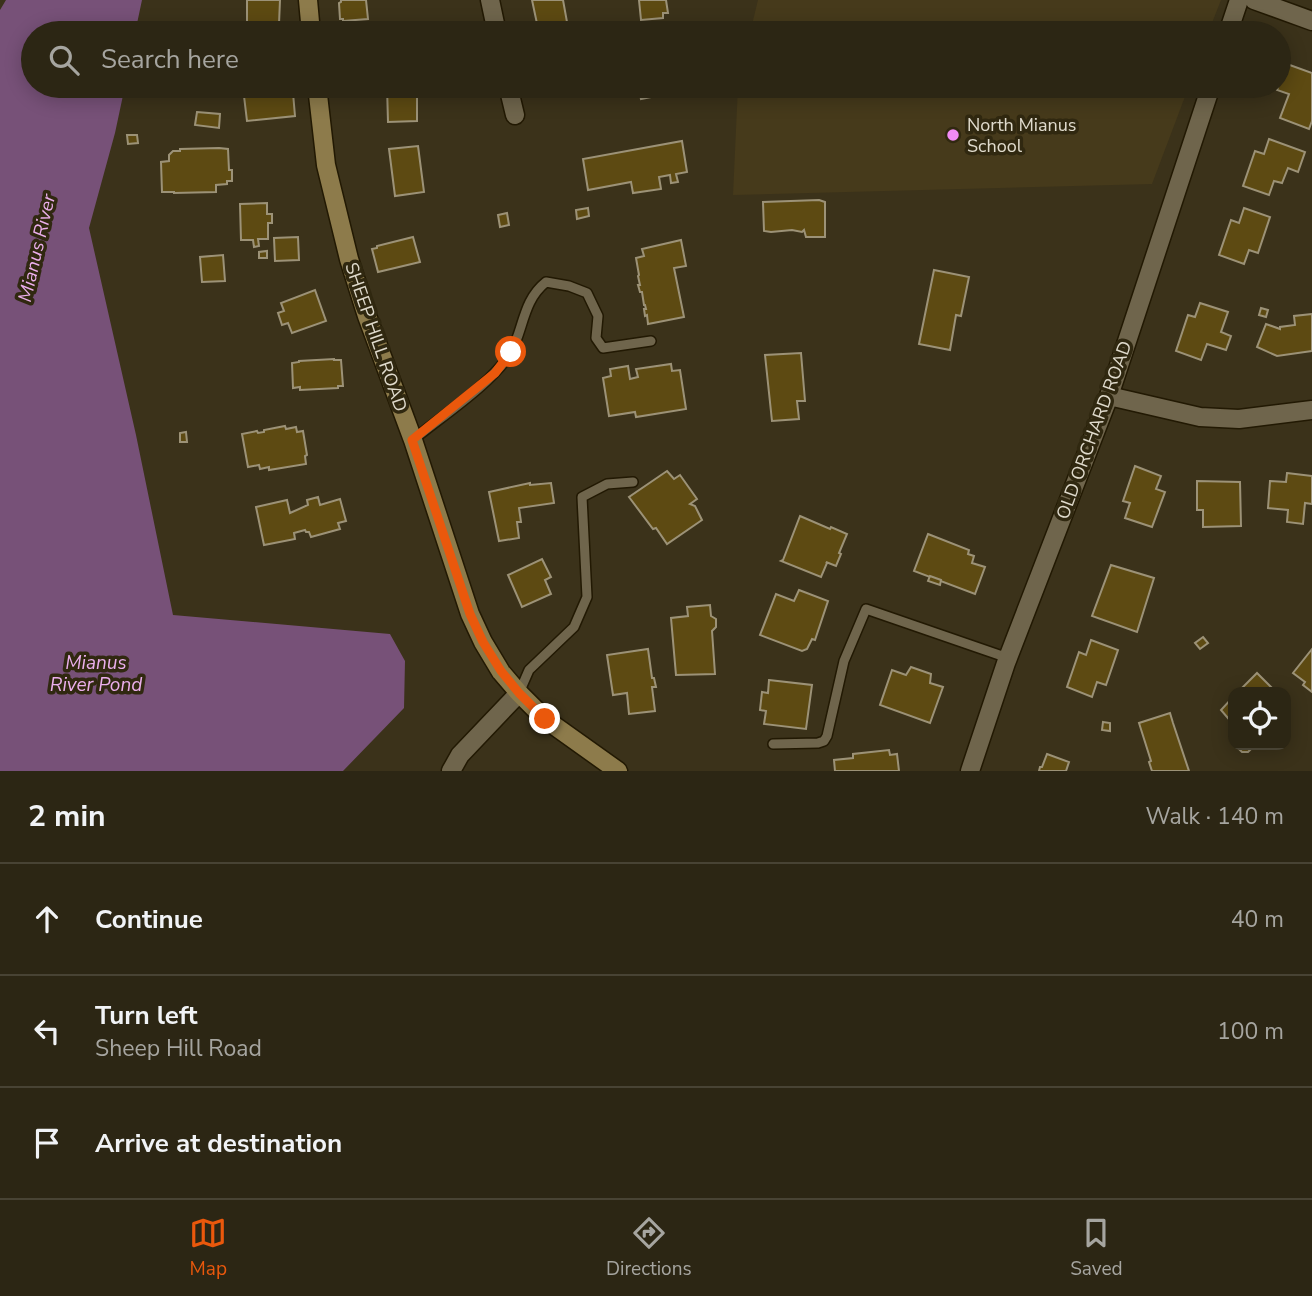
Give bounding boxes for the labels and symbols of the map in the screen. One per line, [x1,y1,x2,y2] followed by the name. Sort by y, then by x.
[967,113,1076,158] place label: North Mianus School
[945,127,961,143] marker: North Mianus School
[12,190,62,304] water label: Mianus River
[339,259,413,415] street label: SHEEP HILL ROAD
[495,336,526,367] route start
[1051,337,1137,523] street label: OLD ORCHARD ROAD
[50,650,143,698] water label: Mianus River Pond
[529,703,560,734] route end

